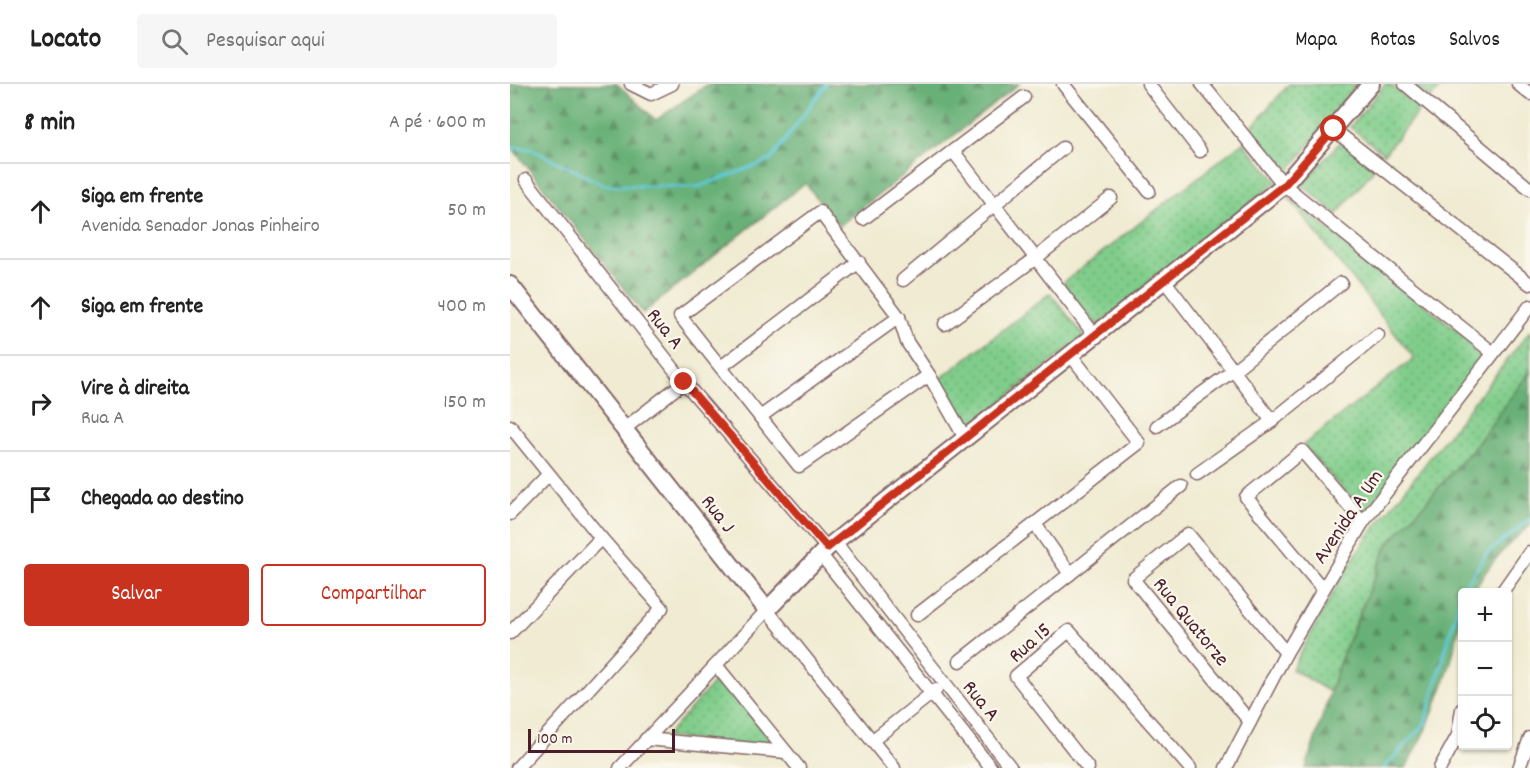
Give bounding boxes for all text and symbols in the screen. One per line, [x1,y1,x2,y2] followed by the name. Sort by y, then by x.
[137,14,557,68] search box
[30,21,101,61] text: Locato
[158,25,191,58] icon: search
[206,26,325,57] text: Pesquisar aqui
[1295,26,1337,56] text: Mapa
[1370,26,1416,56] text: Rotas
[1449,26,1500,56] text: Salvos
[24,105,75,142] text: 8 min
[389,109,486,137] text: A pé · 600 m
[1320,115,1346,141] route start
[81,182,203,213] text: Siga em frente
[24,195,57,228] icon: ahead
[448,197,486,225] text: 50 m
[81,213,320,241] text: Avenida Senador Jonas Pinheiro
[24,291,57,324] icon: ahead
[81,292,203,323] text: Siga em frente
[438,293,486,321] text: 400 m
[638,303,689,357] street label: Rua A
[670,368,696,394] route end
[81,374,189,405] text: Vire à direita
[24,387,57,420] icon: right
[443,389,486,417] text: 150 m
[81,405,124,433] text: Rua A
[1307,464,1392,571] street label: Avenida A Um
[24,483,57,516] icon: arrive
[81,484,244,515] text: Chegada ao destino
[692,489,741,540] street label: Rua J
[24,564,249,626] button: Salvar
[261,564,486,626] button: Compartilhar
[1144,572,1235,674] street label: Rua Quatorze
[1458,588,1512,750] map controls
[1458,588,1512,642] button: +
[1003,617,1059,672] street label: Rua 15
[1458,642,1512,696] button: −
[954,675,1006,729] street label: Rua A
[1458,696,1512,750] button: locate
[528,726,675,754] scale bar
[537,728,573,751] text: 100 m

